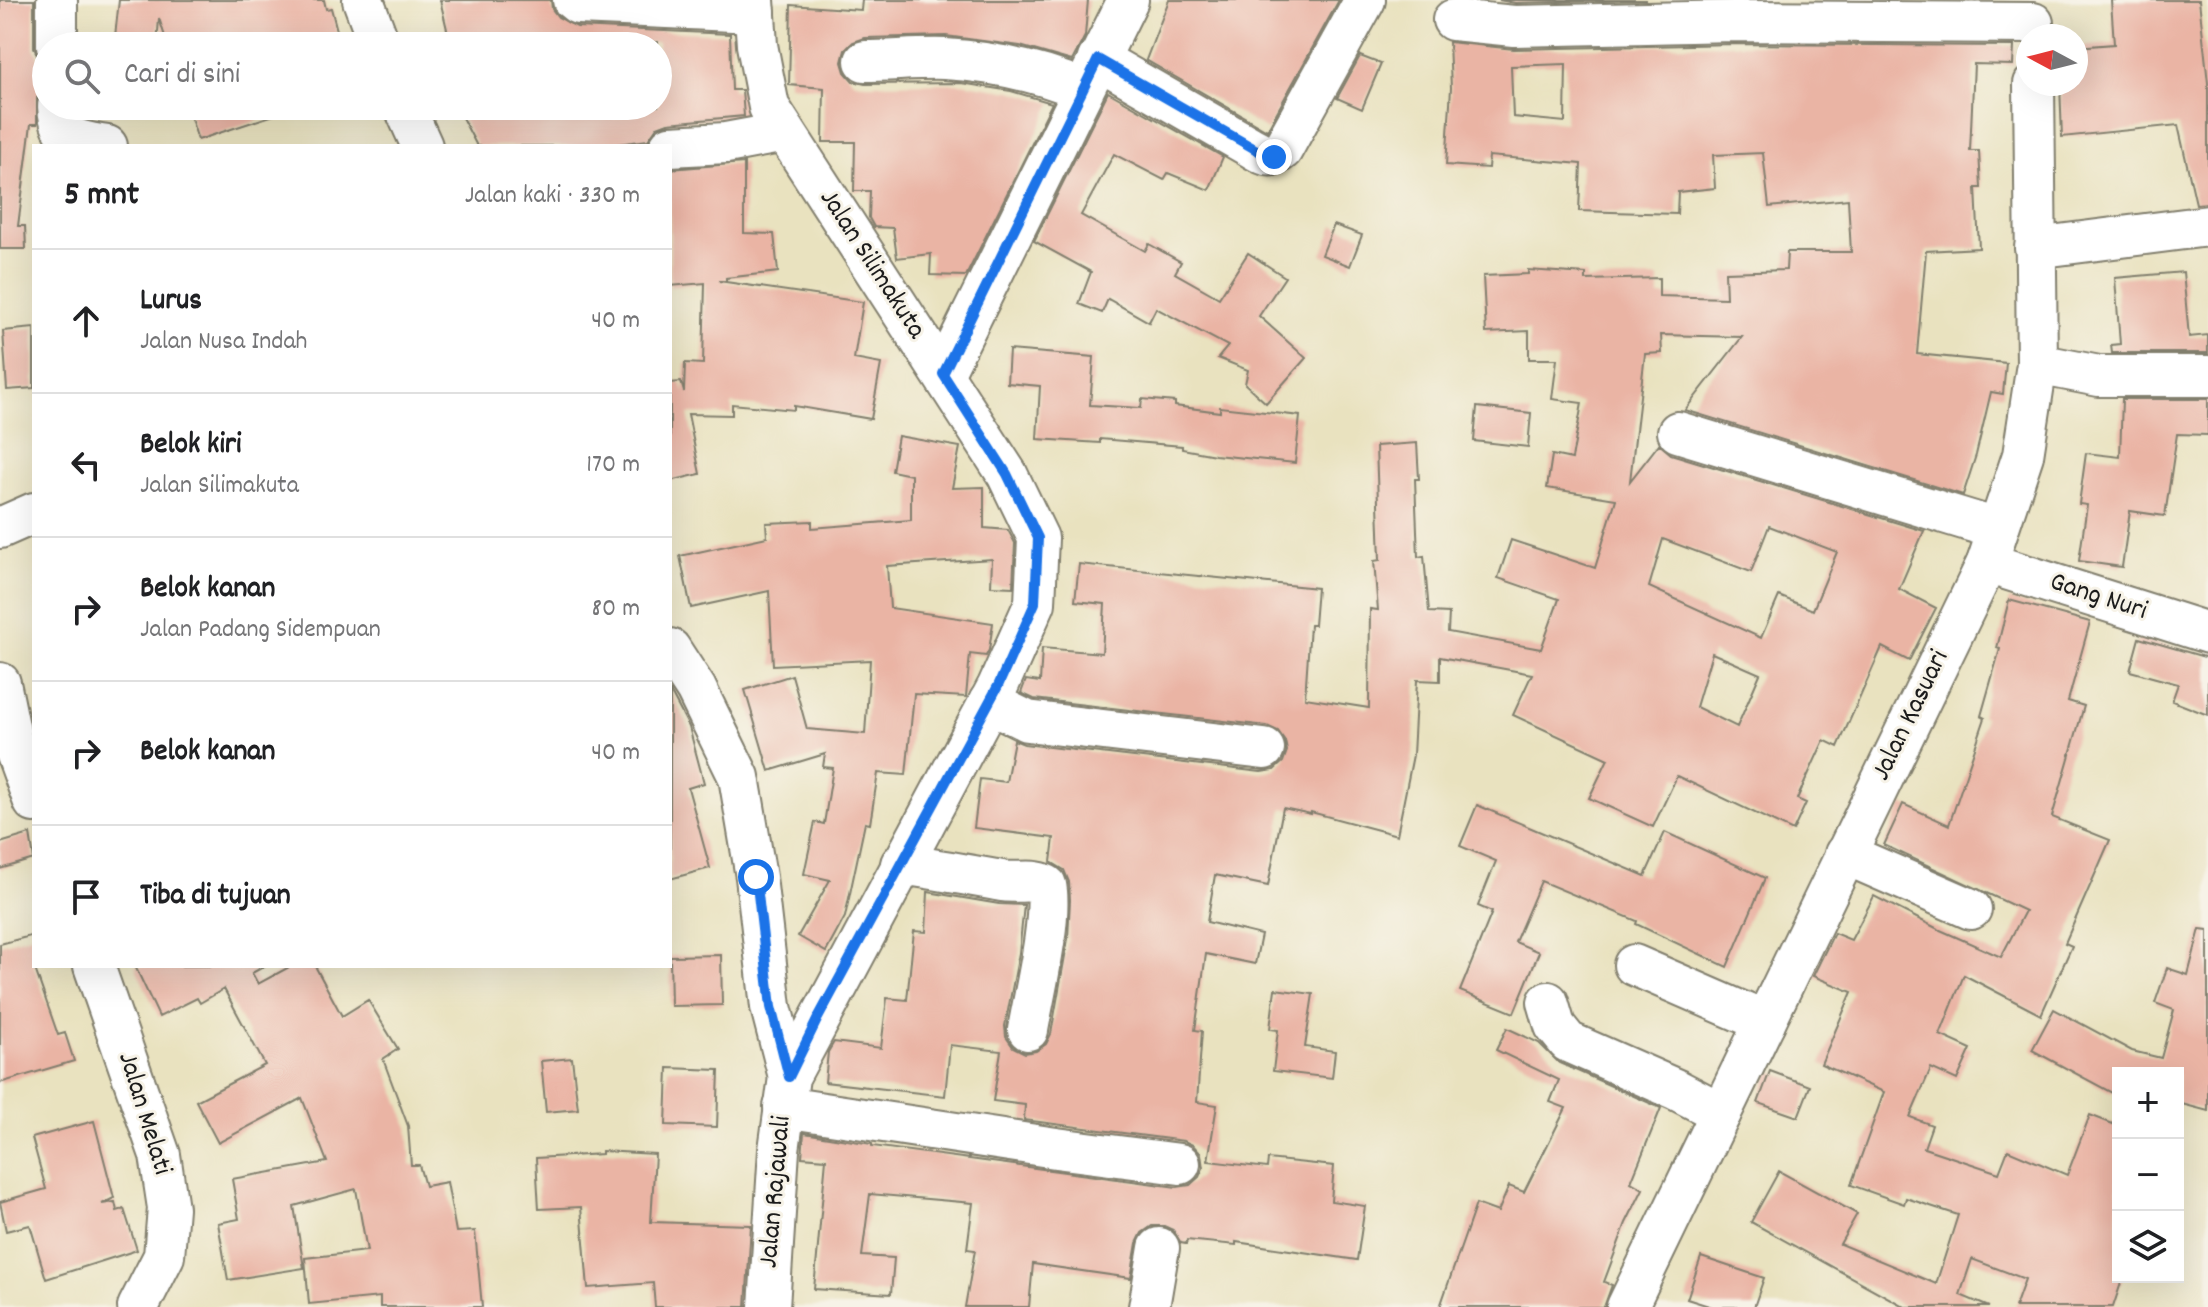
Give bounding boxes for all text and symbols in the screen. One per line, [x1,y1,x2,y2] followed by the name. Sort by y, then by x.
[2016,24,2088,96] north arrow
[32,32,672,120] search box
[60,54,104,98] icon: search
[124,55,240,98] text: Cari di sini
[1256,139,1292,175] route end
[64,172,139,221] text: 5 mnt
[465,178,640,215] text: Jalan kaki · 330 m
[808,182,935,348] street label: Jalan Silimakuta
[140,281,202,324] text: Lurus
[64,299,108,343] icon: ahead
[591,303,640,340] text: 40 m
[140,324,308,361] text: Jalan Nusa Indah
[140,425,242,468] text: Belok kiri
[64,443,108,487] icon: left
[586,447,640,484] text: 170 m
[140,468,299,505] text: Jalan Silimakuta
[2044,563,2152,633] street label: Gang Nuri
[140,569,275,612] text: Belok kanan
[64,587,108,631] icon: right
[592,591,640,628] text: 80 m
[140,612,381,649] text: Jalan Padang Sidempuan
[1863,644,1961,788] street label: Jalan Kasuari
[64,731,108,775] icon: right
[140,732,275,775] text: Belok kanan
[591,735,640,772] text: 40 m
[738,859,774,895] route start
[64,875,108,919] icon: arrive
[140,876,291,919] text: Tiba di tujuan
[105,1048,181,1180] street label: Jalan Melati
[2112,1067,2184,1283] map controls
[2112,1067,2184,1139] button: +
[750,1114,804,1270] street label: Jalan Rajawali
[2112,1139,2184,1211] button: −
[2112,1211,2184,1283] button: layers

